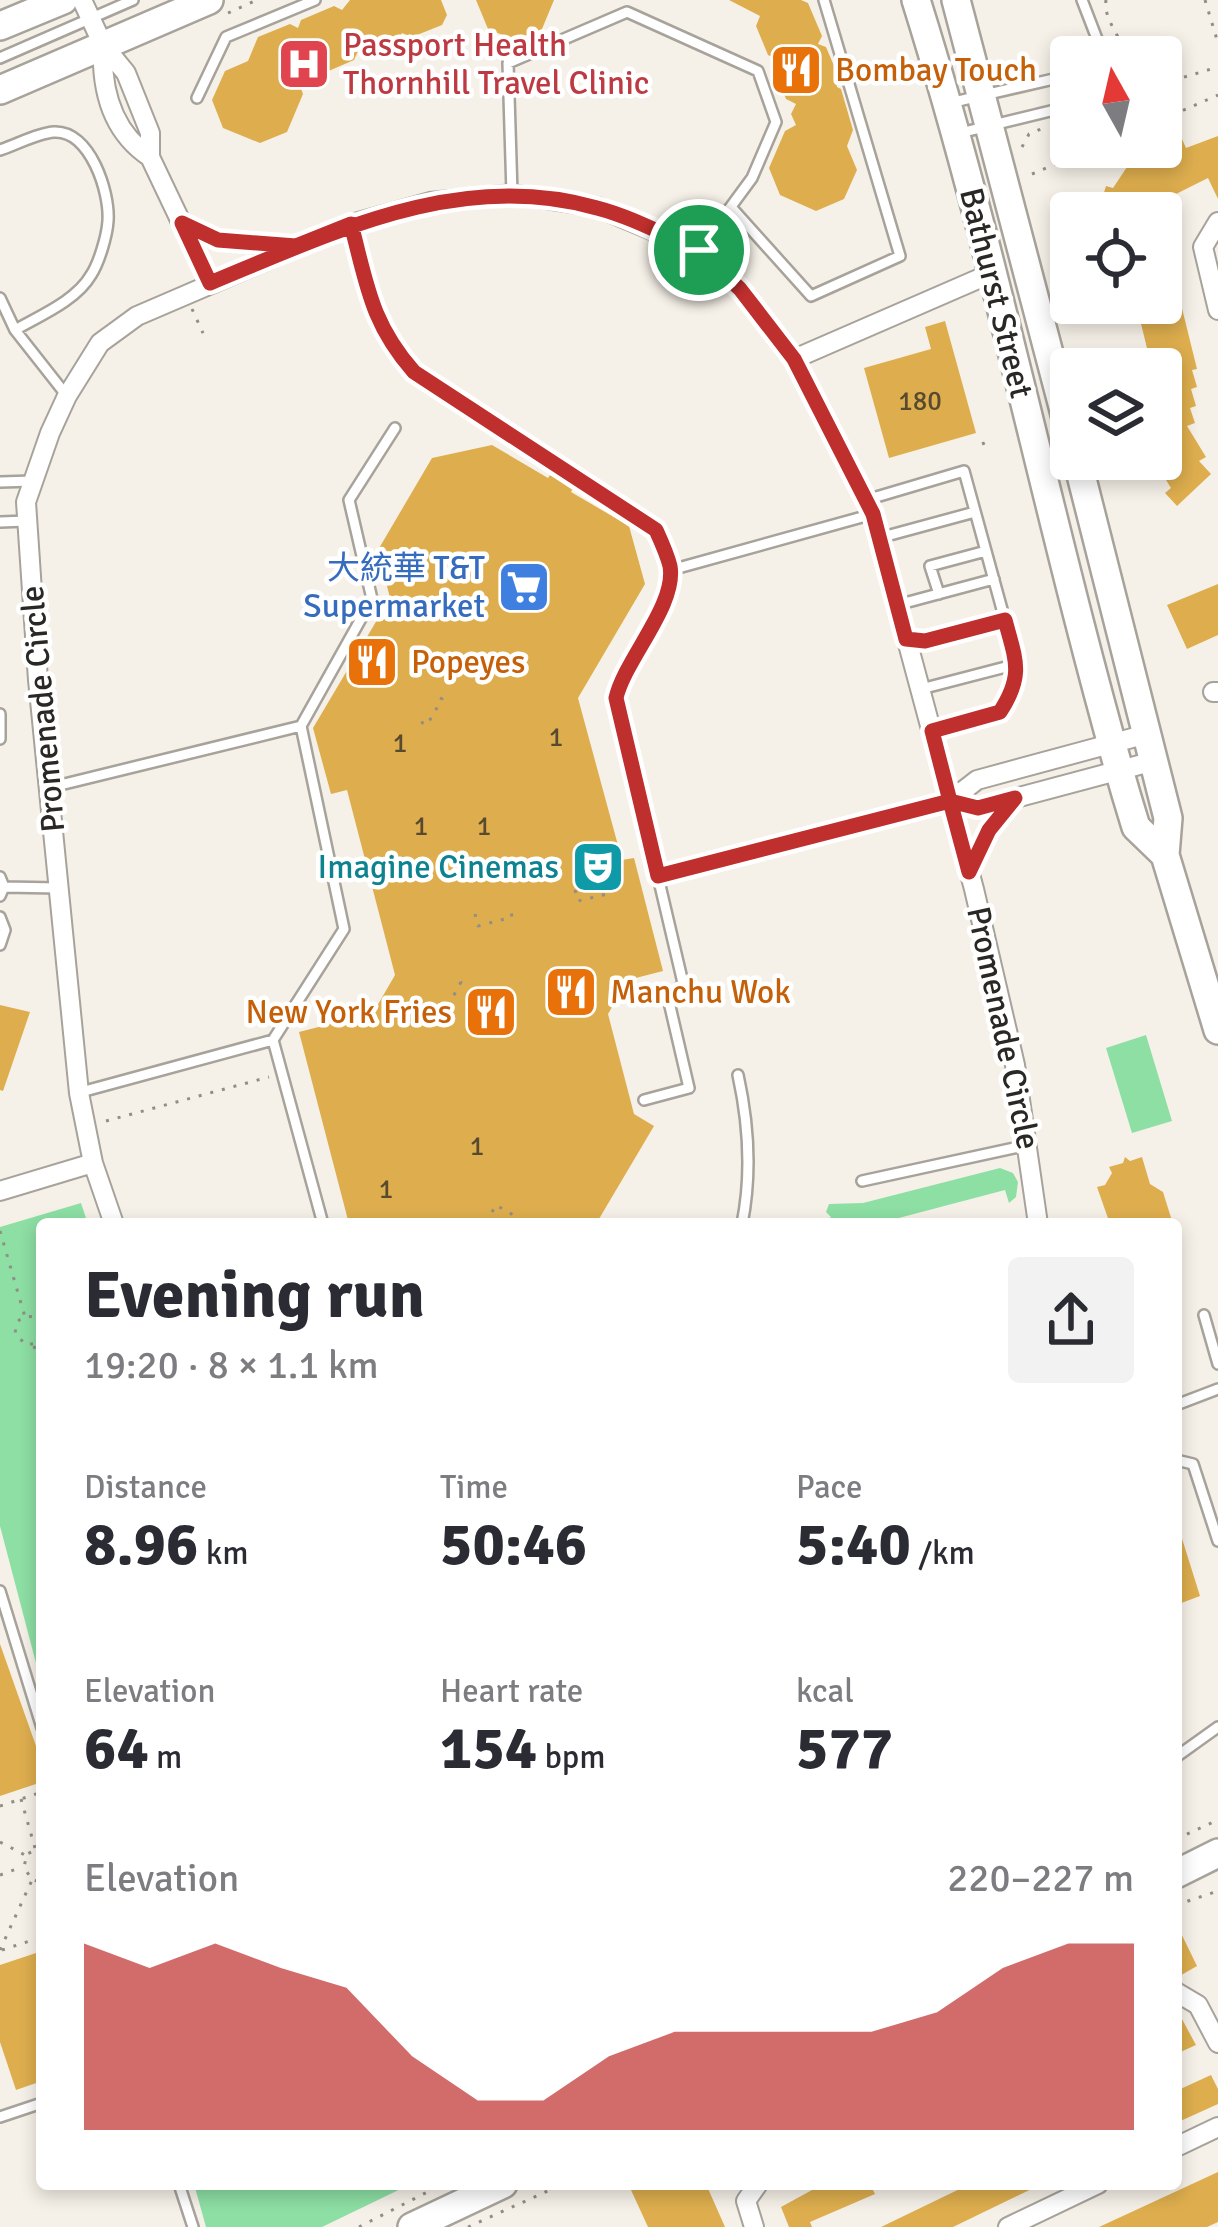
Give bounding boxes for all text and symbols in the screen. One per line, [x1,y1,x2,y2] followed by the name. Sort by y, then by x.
[343,25,649,104] place label: Passport Health Thornhill Travel Clinic
[276,36,332,92] hospital icon: Passport Health Thornhill Travel Clinic
[1050,36,1182,168] north arrow
[1050,36,1182,480] map controls
[768,42,824,98] restaurant icon: Bombay Touch
[835,50,1037,91] place label: Bombay Touch
[950,184,1042,402] street label: Bathurst Street
[1050,192,1182,324] button: locate
[648,199,750,301] pin
[666,217,732,283] icon: arrive
[1050,348,1182,480] button: layers
[898,385,942,418] house number: 180
[303,548,485,627] place label: 大統華 T&T Supermarket
[496,559,552,615] supermarket icon: 大統華 T&T Supermarket
[12,584,74,834] street label: Promenade Circle
[344,634,400,690] restaurant icon: Popeyes
[411,642,526,683] place label: Popeyes
[549,721,563,754] house number: 1
[393,727,407,760] house number: 1
[414,810,428,843] house number: 1
[477,810,491,843] house number: 1
[570,839,626,895] theatre icon: Imagine Cinemas
[318,847,559,888] place label: Imagine Cinemas
[957,903,1049,1153] street label: Promenade Circle
[543,964,599,1020] restaurant icon: Manchu Wok
[610,972,791,1013] place label: Manchu Wok
[463,984,519,1040] restaurant icon: New York Fries
[245,992,452,1033] place label: New York Fries
[470,1130,484,1163] house number: 1
[379,1173,393,1206] house number: 1
[84,1255,425,1336] text: Evening run
[1008,1257,1134,1383] button: share
[84,1341,379,1389] text: 19:20 · 8 × 1.1 km
[84,1467,207,1508] text: Distance
[440,1467,508,1508] text: Time
[796,1467,862,1508] text: Pace
[84,1508,198,1582] text: 8.96
[440,1508,587,1582] text: 50:46
[796,1508,911,1582] text: 5:40
[198,1533,249,1574] text: km
[911,1533,975,1574] text: /km
[84,1671,215,1712] text: Elevation
[440,1671,583,1712] text: Heart rate
[796,1671,854,1712] text: kcal
[84,1712,149,1786] text: 64
[440,1712,537,1786] text: 154
[796,1712,893,1786] text: 577
[149,1737,182,1778] text: m
[537,1737,606,1778] text: bpm
[84,1854,239,1902] text: Elevation
[947,1854,1134,1902] text: 220–227 m

